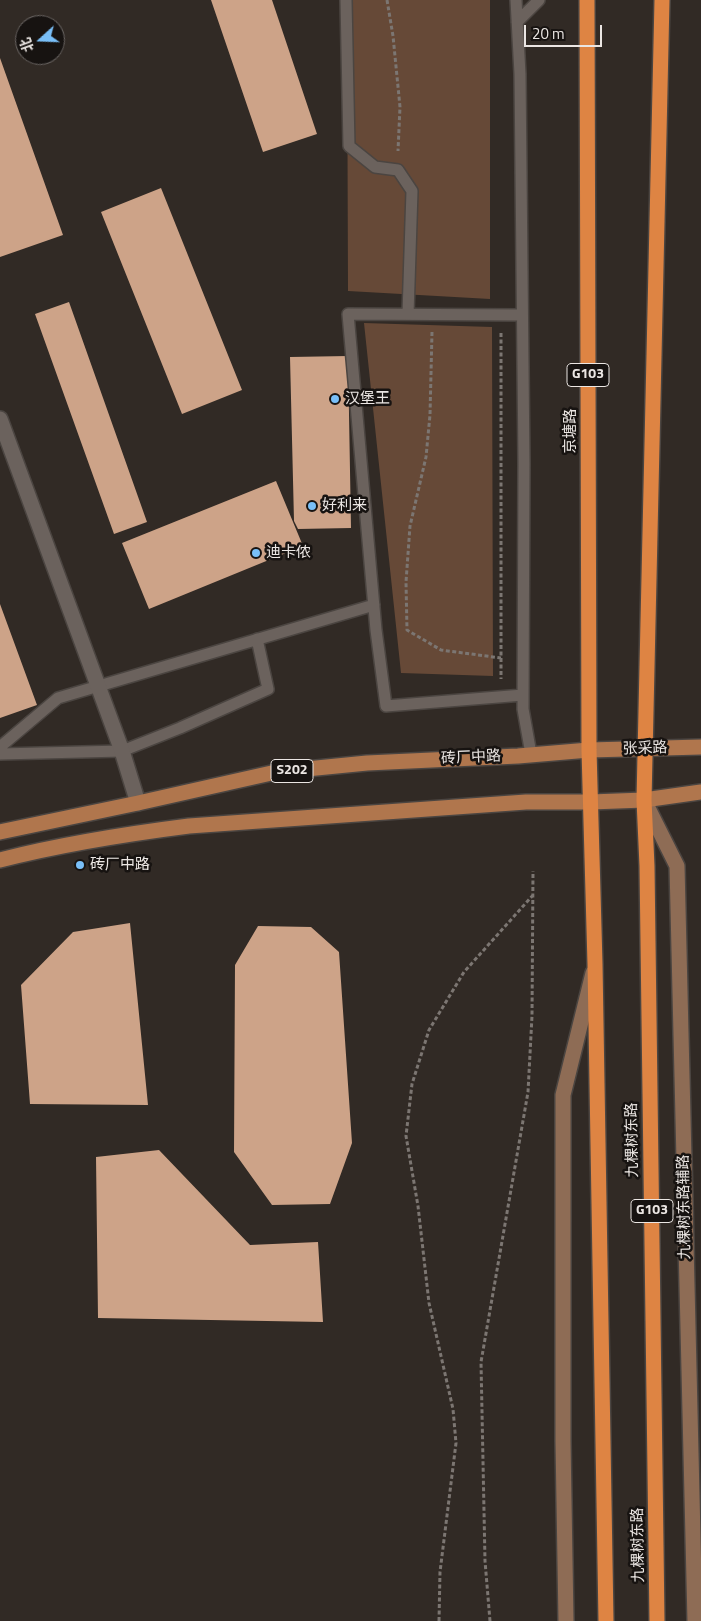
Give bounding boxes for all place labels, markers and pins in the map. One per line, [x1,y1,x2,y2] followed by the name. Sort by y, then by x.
[345,390,390,408] place label: 汉堡王
[329,393,341,405] marker: 汉堡王
[322,497,367,515] place label: 好利来
[306,500,318,512] marker: 好利来
[266,544,311,562] place label: 迪卡侬
[250,547,262,559] marker: 迪卡侬
[90,856,150,874] place label: 砖厂中路
[74,859,86,871] marker: 砖厂中路

